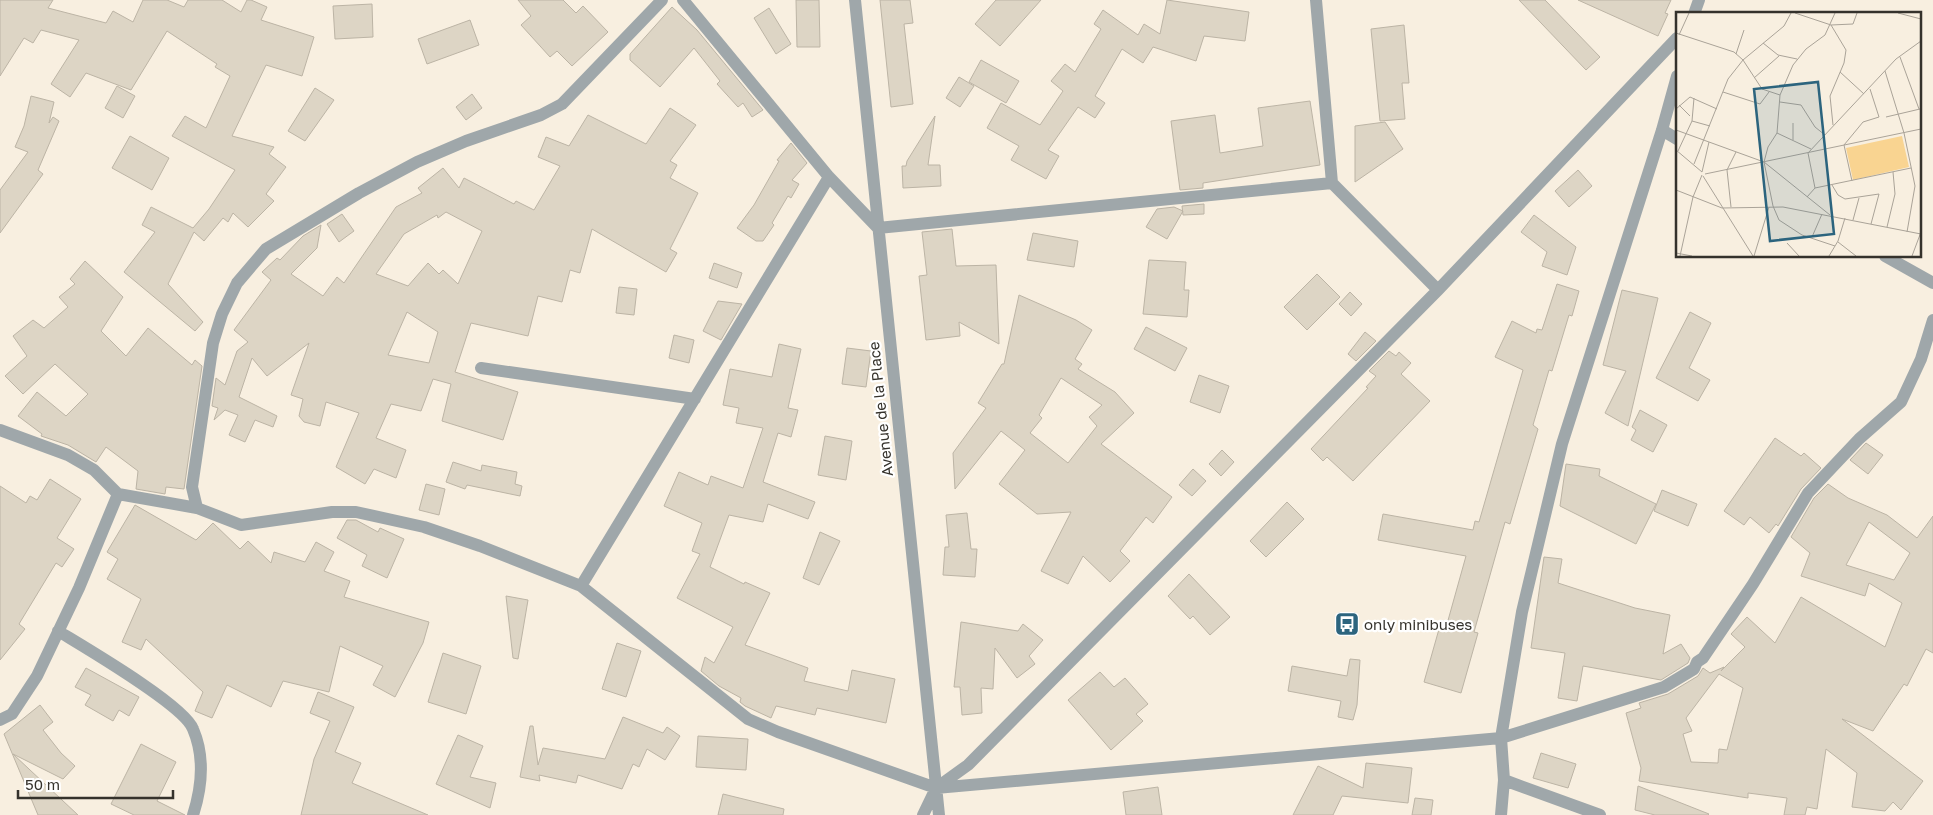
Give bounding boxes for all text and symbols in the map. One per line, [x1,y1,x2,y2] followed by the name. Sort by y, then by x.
[1676,12,1920,258] inset map
[864,340,896,477] street label: Avenue de la Place
[1334,611,1360,637] bus stop icon: only minibuses
[1364,615,1472,633] place label: only minibuses
[18,768,172,800] scale bar
[25,775,60,793] text: 50 m

